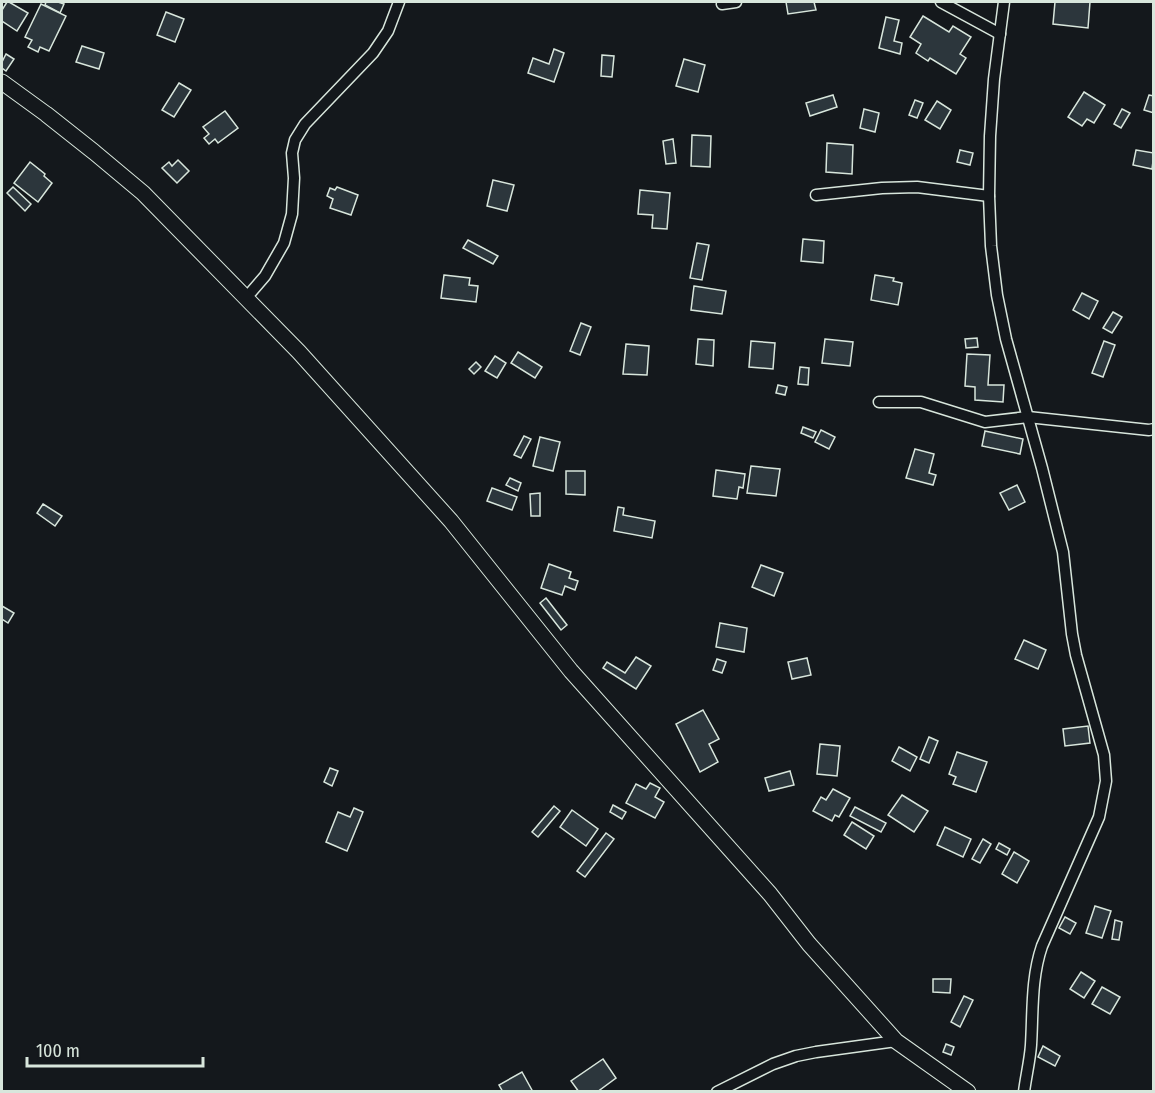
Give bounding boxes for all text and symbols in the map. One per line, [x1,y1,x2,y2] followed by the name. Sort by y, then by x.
[27,1030,202,1068] scale bar
[36,1040,80,1062] text: 100 m

